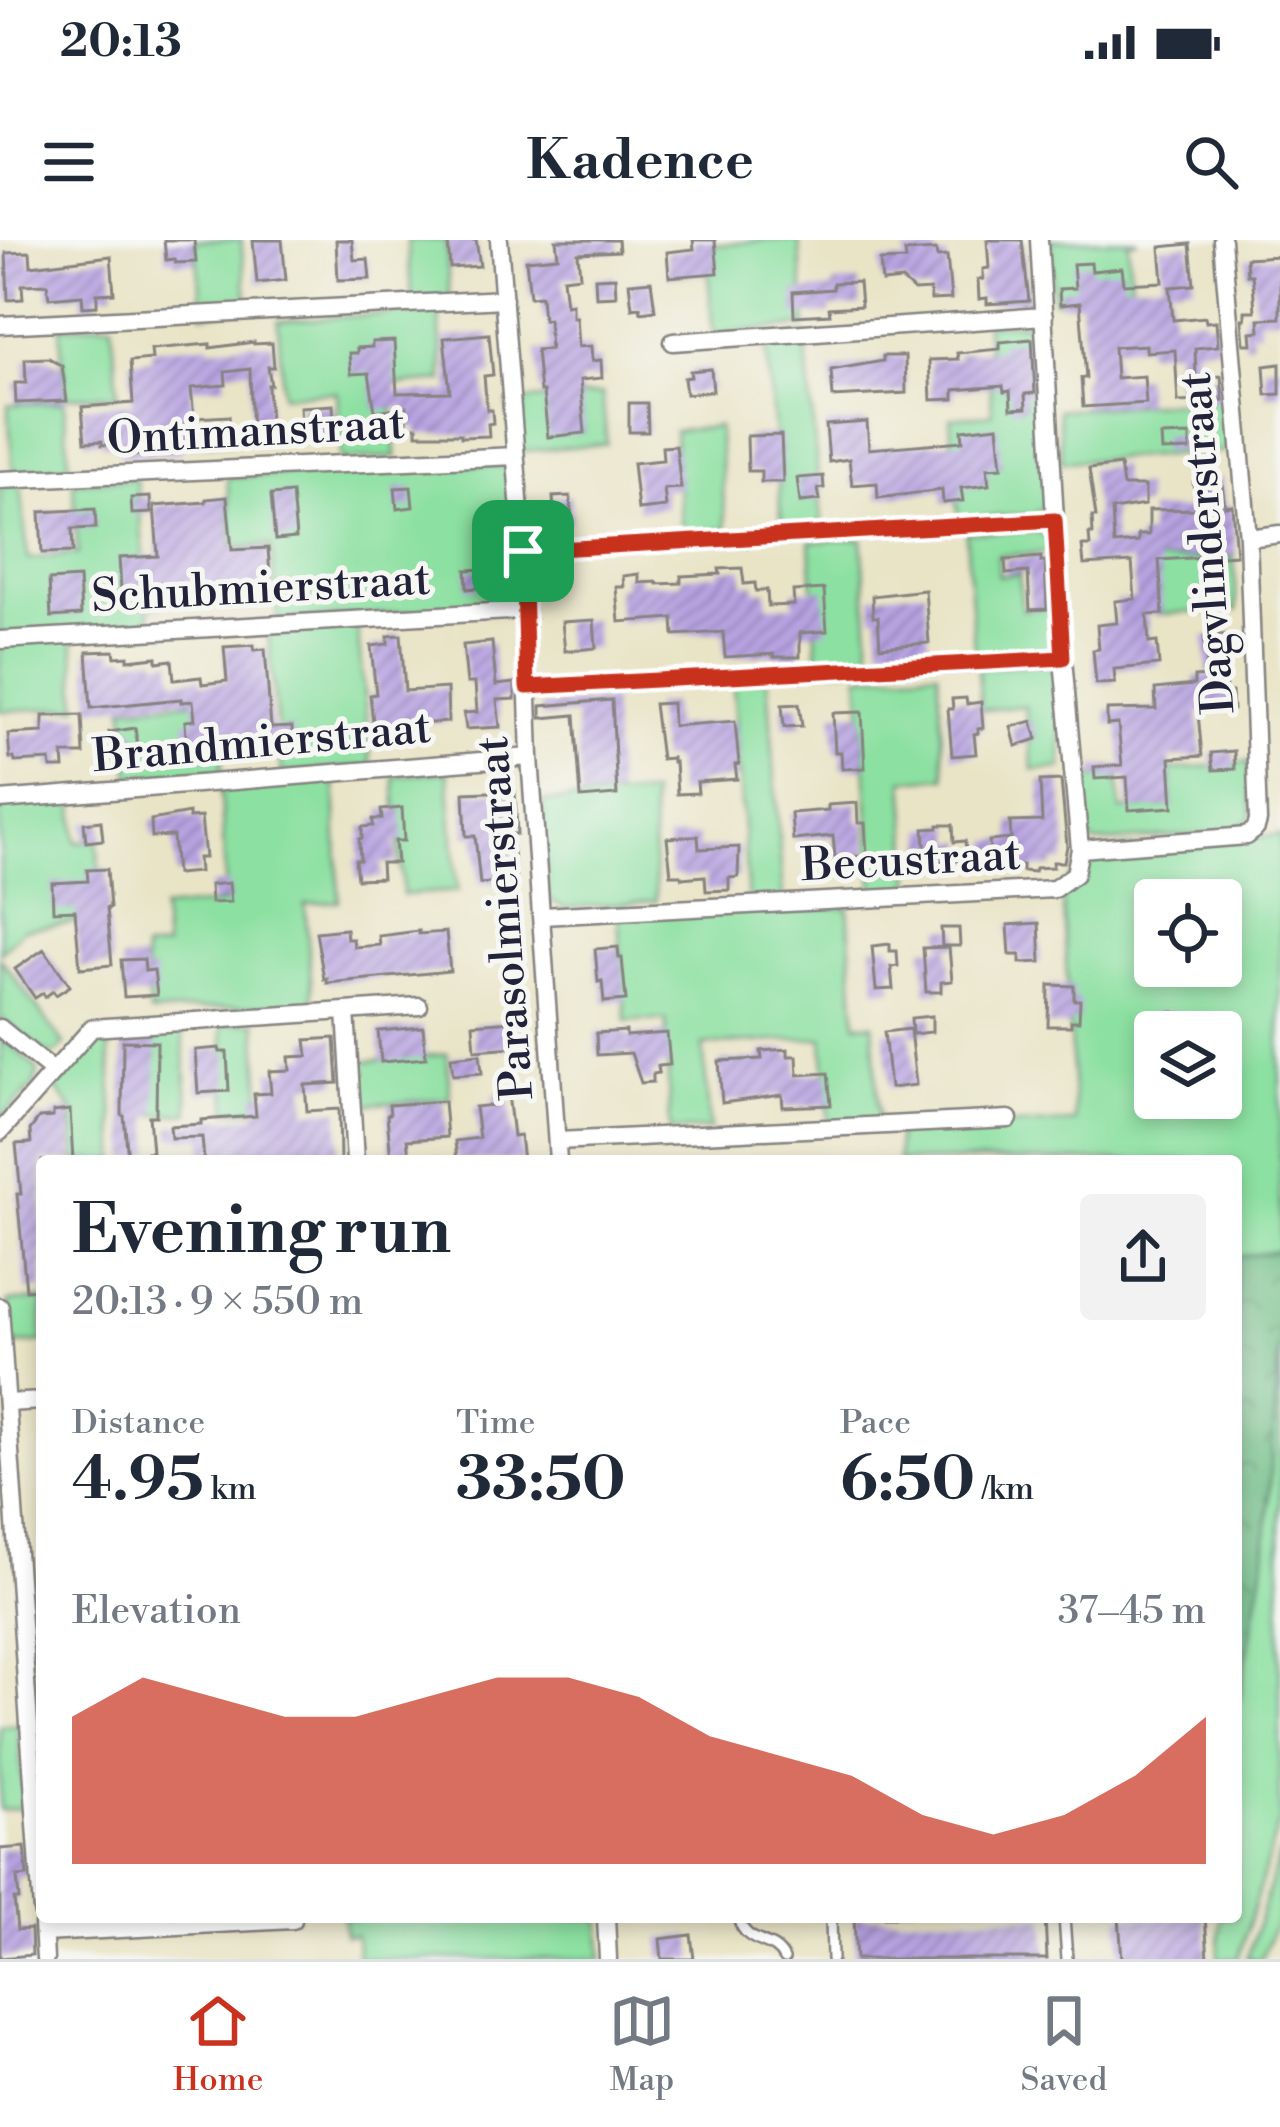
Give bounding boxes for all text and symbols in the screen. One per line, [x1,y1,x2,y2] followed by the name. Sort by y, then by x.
[60,14,182,71] text: 20:13
[526,128,754,196] text: Kadence
[36,129,102,195] icon: menu
[1178,129,1244,195] icon: search
[1168,370,1248,716] street label: Dagvlinderstraat
[105,396,407,468] street label: Ontimanstraat
[472,500,574,602] pin
[490,518,556,584] icon: arrive
[90,552,432,626] street label: Schubmierstraat
[90,700,434,786] street label: Brandmierstraat
[465,734,547,1102] street label: Parasolmierstraat
[799,827,1022,895] street label: Becustraat
[1134,879,1242,1119] map controls
[1134,879,1242,987] button: locate
[1134,1011,1242,1119] button: layers
[72,1191,451,1274] text: Evening run
[1080,1194,1206,1320] button: share
[72,1278,363,1327] text: 20:13 · 9 × 550 m
[72,1403,205,1444] text: Distance
[456,1403,535,1444] text: Time
[840,1403,911,1444] text: Pace
[72,1444,204,1519] text: 4.95
[456,1444,626,1519] text: 33:50
[840,1444,975,1519] text: 6:50
[204,1469,257,1510] text: km
[975,1469,1034,1510] text: /km
[72,1587,241,1636] text: Elevation
[1058,1587,1206,1636] text: 37–45 m
[173,1988,263,2101] tab: Home
[609,1988,675,2101] tab: Map
[1021,1988,1107,2101] tab: Saved

